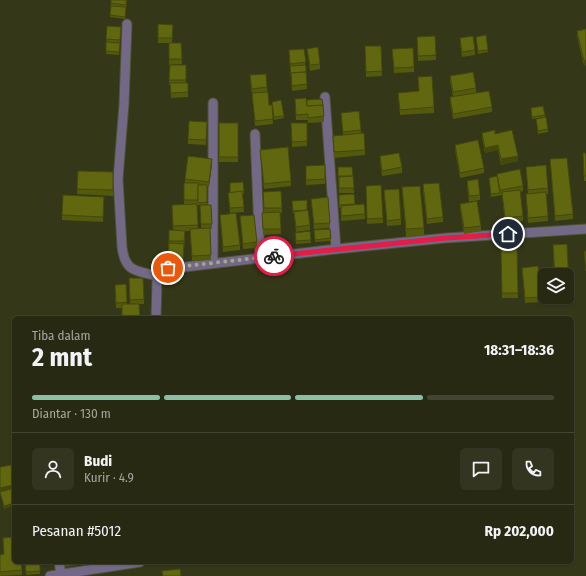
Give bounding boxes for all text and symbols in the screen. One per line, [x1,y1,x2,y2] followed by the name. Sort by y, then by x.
[491,217,525,251] pin
[497,223,519,245] icon: home
[254,236,294,276] courier
[263,245,285,267] icon: bike
[151,251,185,285] pin
[157,257,179,279] icon: bag
[538,268,574,304] map controls
[538,268,574,304] button: layers
[32,328,90,343] text: Tiba dalam
[484,341,554,359] text: 18:31–18:36
[32,342,92,373] text: 2 mnt
[32,406,111,421] text: Diantar · 130 m
[32,448,74,490] button: person
[460,448,502,490] button: chat
[512,448,554,490] button: phone
[84,452,112,470] text: Budi
[84,470,134,485] text: Kurir · 4.9
[32,522,121,540] text: Pesanan #5012
[485,522,554,540] text: Rp 202,000

